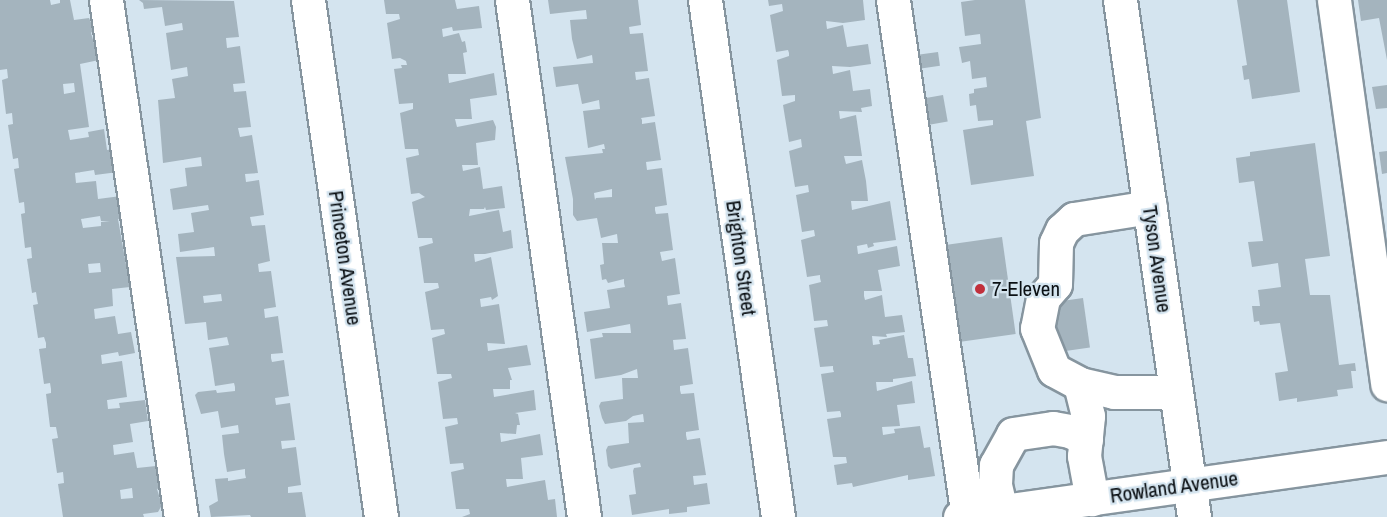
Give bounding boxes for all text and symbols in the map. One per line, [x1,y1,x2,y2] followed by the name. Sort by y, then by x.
[323,189,367,327] street label: Princeton Avenue
[720,199,762,317] street label: Brighton Street
[1137,203,1177,315] street label: Tyson Avenue
[992,276,1060,302] place label: 7-Eleven
[973,282,987,296] marker: 7-Eleven
[1108,465,1240,509] street label: Rowland Avenue

